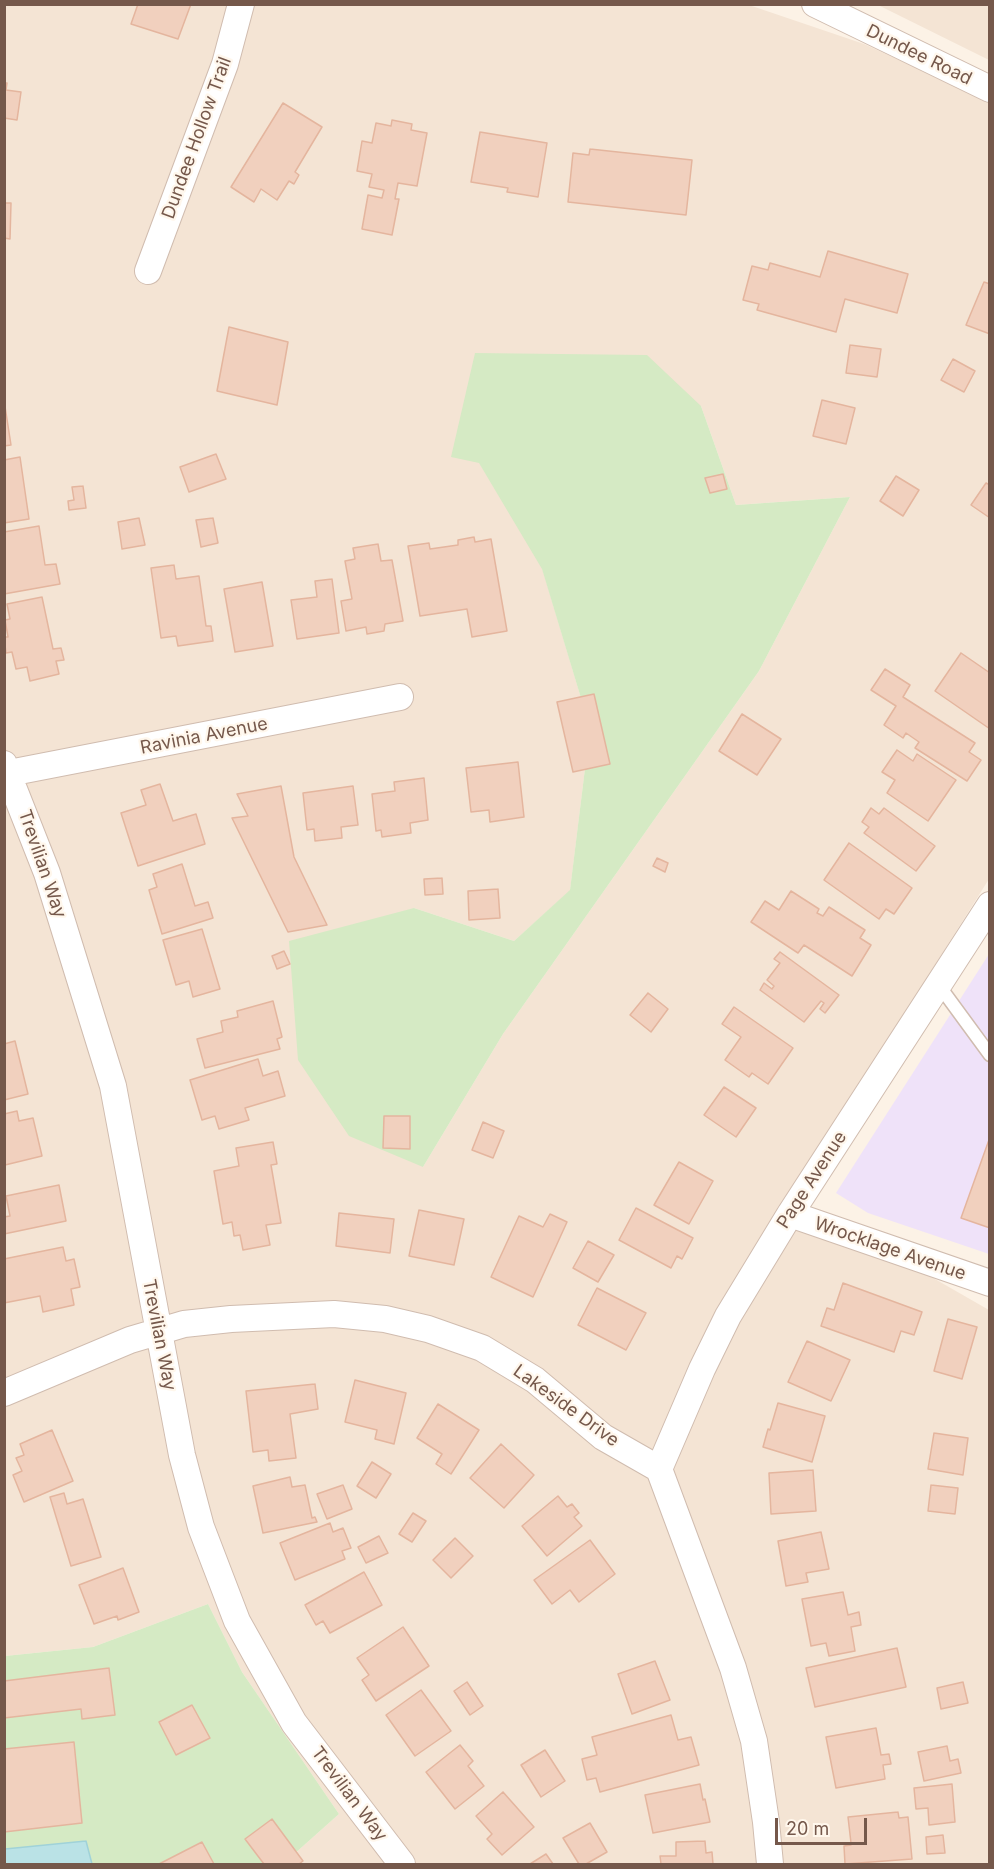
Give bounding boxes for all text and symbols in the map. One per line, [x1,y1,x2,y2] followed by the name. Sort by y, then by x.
[863,20,975,90] street label: Dundee Road
[158,54,236,222] street label: Dundee Hollow Trail
[139,713,269,759] street label: Ravinia Avenue
[13,807,71,921] street label: Trevilian Way
[773,1127,851,1233] street label: Page Avenue
[811,1213,969,1285] street label: Wrocklage Avenue
[138,1277,180,1393] street label: Trevilian Way
[509,1360,623,1452] street label: Lakeside Drive
[306,1742,392,1846] street label: Trevilian Way
[778,1806,870,1844] scale bar
[786,1818,829,1839] text: 20 m

